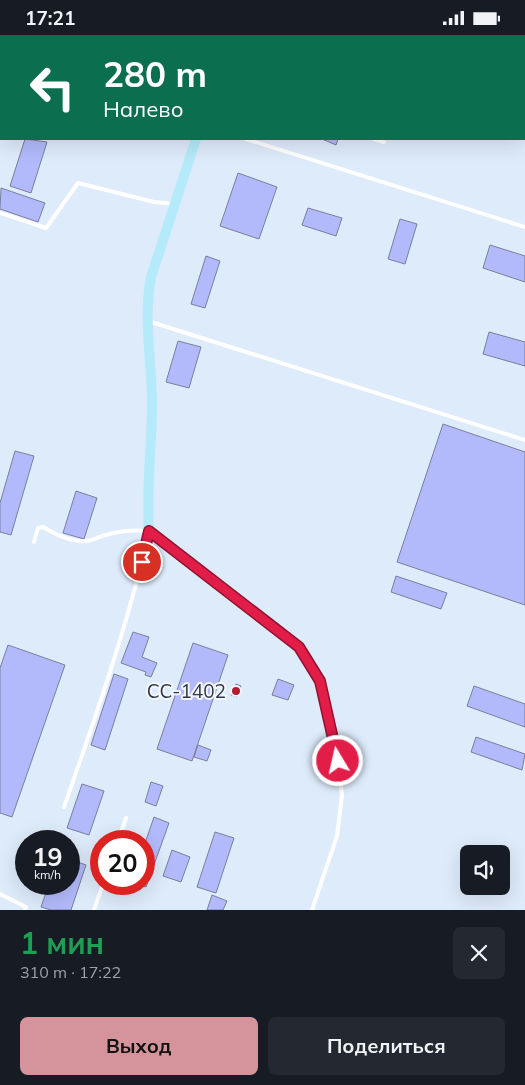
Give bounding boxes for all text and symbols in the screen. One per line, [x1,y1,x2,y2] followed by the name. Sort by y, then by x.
[25,6,75,30] text: 17:21
[103,52,207,96] text: 280 m
[20,55,85,120] icon: left
[103,95,183,123] text: Налево
[121,541,163,583] pin
[128,548,156,576] icon: arrive
[147,679,226,703] place label: СС-1402
[230,685,242,697] marker: СС-1402
[311,734,363,786] position arrow
[90,830,155,895] speed limit sign: 20
[32,841,63,872] text: 19
[460,845,510,895] map controls
[460,845,510,895] button: sound
[34,867,61,882] text: km/h
[20,924,104,962] text: 1 мин
[453,927,505,979] button: close
[20,962,121,982] text: 310 m · 17:22
[20,1017,258,1075] button: Выход
[268,1017,505,1075] button: Поделиться

